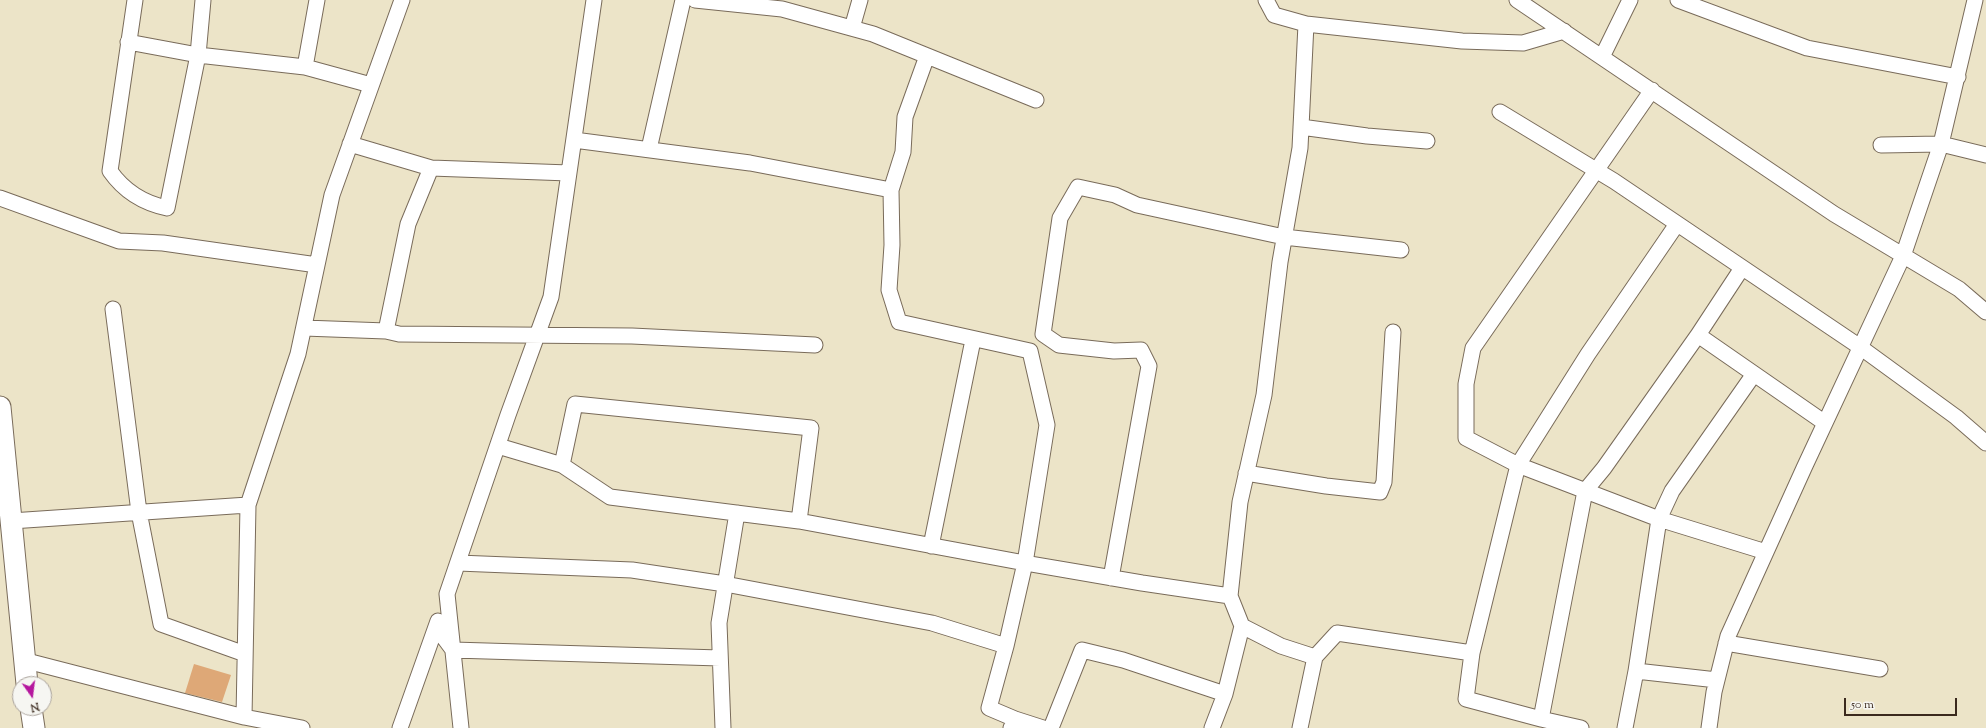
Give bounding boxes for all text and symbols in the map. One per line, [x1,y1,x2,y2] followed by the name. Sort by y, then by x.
[12,676,52,716] north arrow
[1846,690,1959,716] scale bar
[1851,696,1874,714] text: 50 m
[28,698,41,715] text: N

